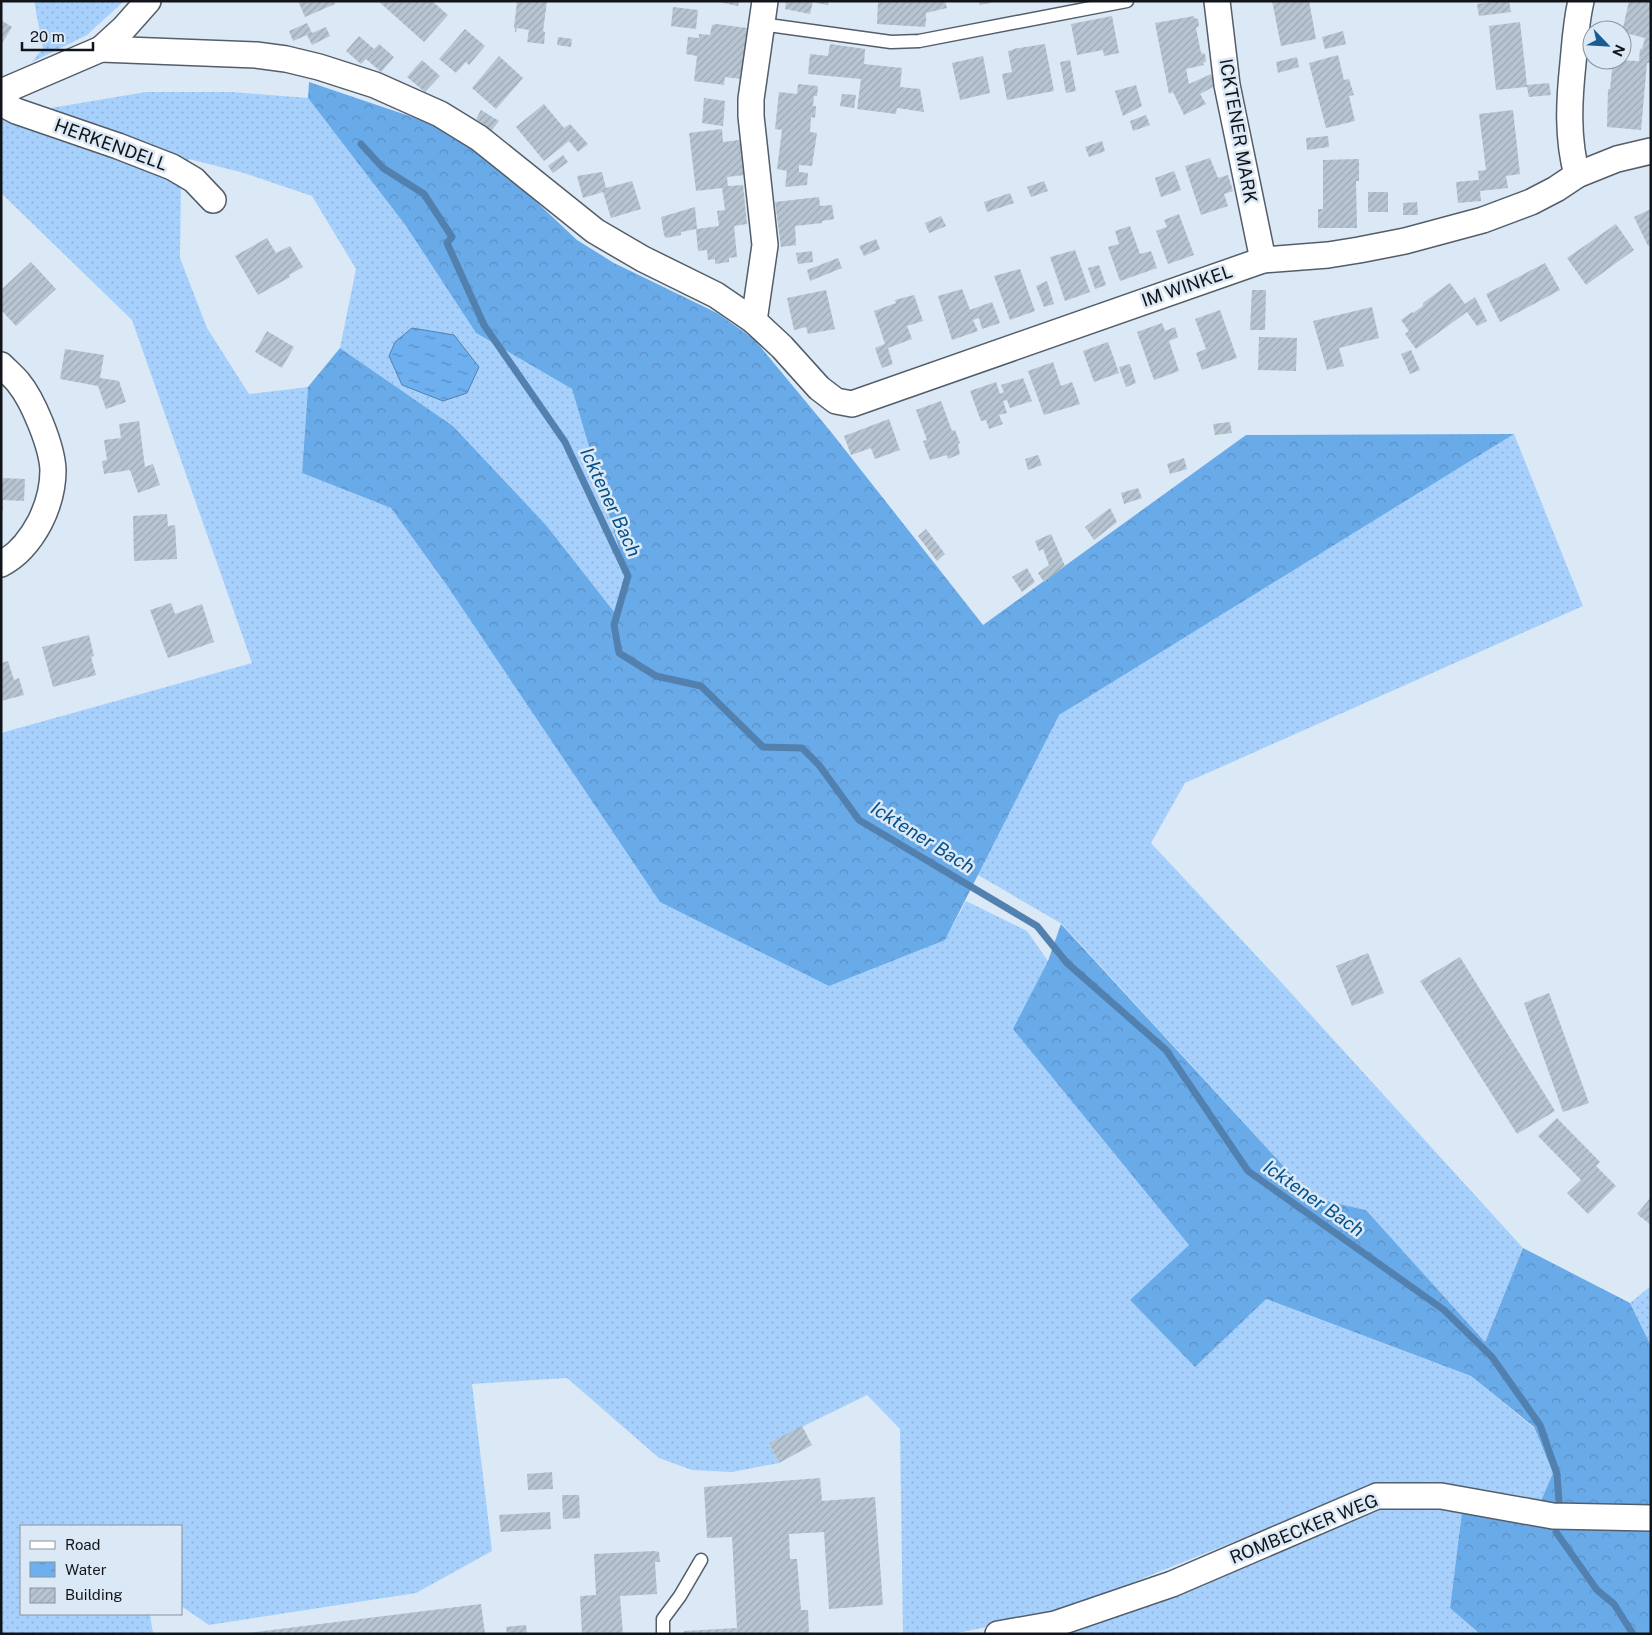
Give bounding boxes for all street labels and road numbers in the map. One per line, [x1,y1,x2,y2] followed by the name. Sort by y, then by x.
[1215,57,1262,205] street label: ICKTENER MARK
[52,114,171,175] street label: HERKENDELL
[1139,260,1235,311] street label: IM WINKEL
[1227,1489,1381,1568] street label: ROMBECKER WEG

